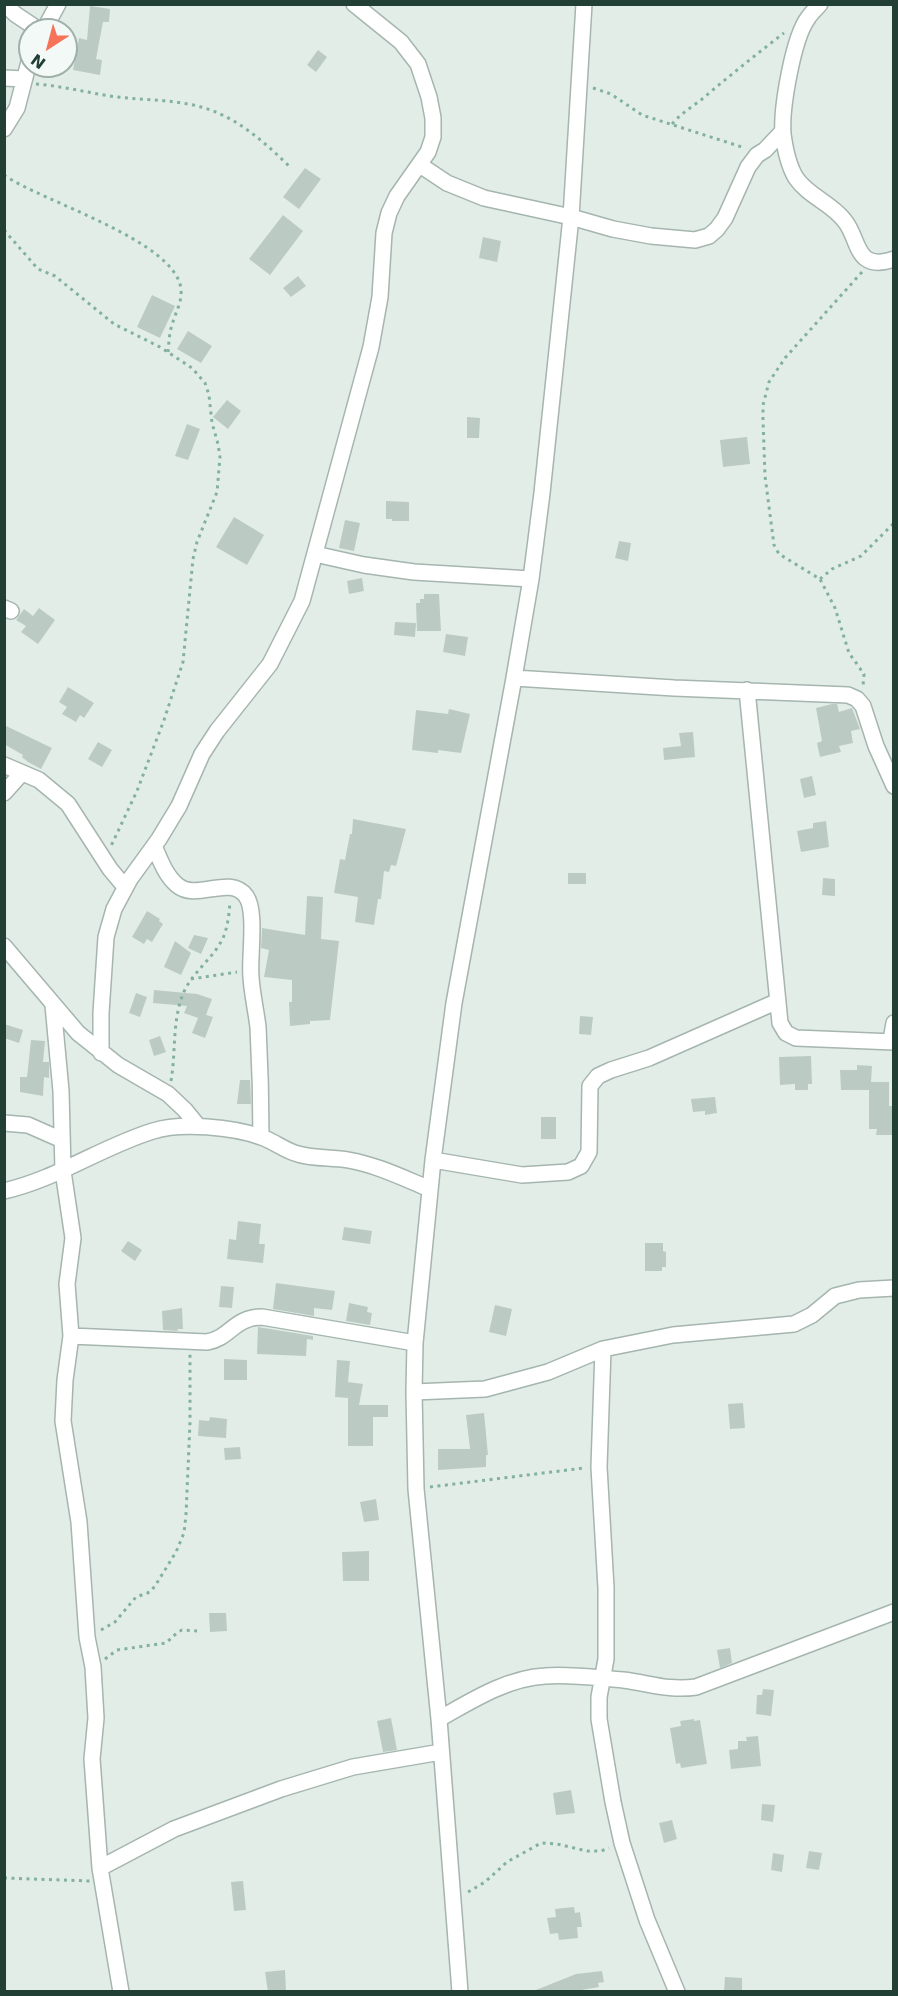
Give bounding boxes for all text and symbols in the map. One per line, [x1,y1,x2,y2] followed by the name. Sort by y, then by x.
[18,18,78,78] north arrow
[27,50,49,73] text: N

